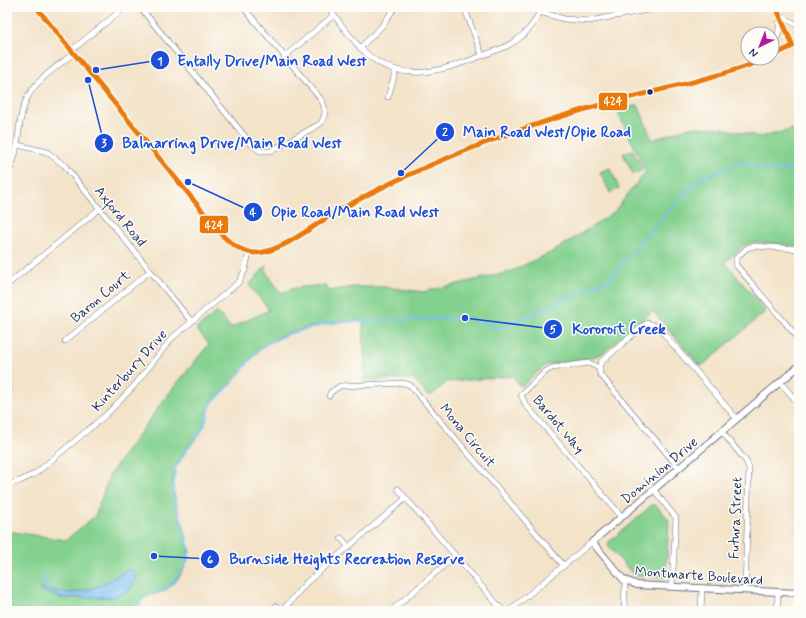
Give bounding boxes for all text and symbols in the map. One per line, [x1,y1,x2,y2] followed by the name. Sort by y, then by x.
[740,26,780,66] north arrow
[746,45,761,60] text: N
[150,47,374,74] callout: Entally Drive/Main Road West
[177,52,367,72] text: Entally Drive/Main Road West
[157,54,163,70] text: 1
[645,87,655,97] unlabelled marker
[598,92,628,111] line badge: 424
[604,95,623,109] text: 424
[435,118,639,145] callout: Main Road West/Opie Road
[463,123,631,143] text: Main Road West/Opie Road
[442,125,448,141] text: 2
[94,130,349,157] callout: Balnarring Drive/Main Road West
[122,134,342,155] text: Balnarring Drive/Main Road West
[101,136,107,152] text: 3
[89,183,150,252] street label: Axford Road
[243,198,448,225] callout: Opie Road/Main Road West
[271,203,440,223] text: Opie Road/Main Road West
[250,205,257,221] text: 4
[199,215,229,234] line badge: 424
[205,219,224,233] text: 424
[67,266,135,327] street label: Baron Court
[543,315,674,342] callout: Kororoit Creek
[572,320,666,340] text: Kororoit Creek
[549,322,557,338] text: 5
[88,326,171,416] street label: Kinterbury Drive
[529,392,588,458] street label: Bardot Way
[435,400,499,472] street label: Mona Circuit
[617,433,702,508] street label: Dominion Drive
[726,477,746,559] street label: Futura Street
[200,545,474,572] callout: Burnside Heights Recreation Reserve
[229,550,465,571] text: Burnside Heights Recreation Reserve
[207,552,213,568] text: 6
[634,563,764,589] street label: Montmarte Boulevard

